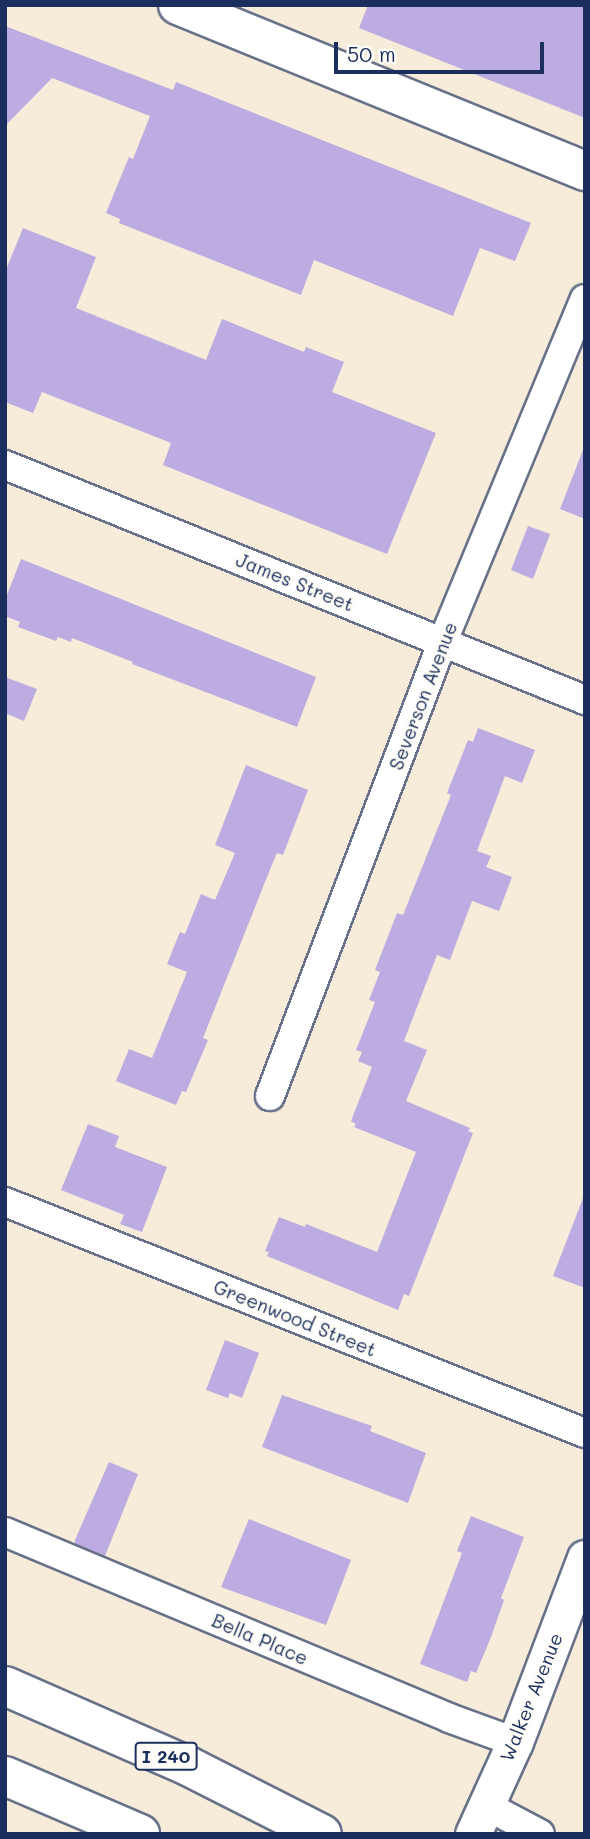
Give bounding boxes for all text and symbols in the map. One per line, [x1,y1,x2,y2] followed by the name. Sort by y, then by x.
[338,28,548,72] scale bar
[347,40,396,67] text: 50 m
[233,548,357,616] street label: James Street
[384,619,462,773] street label: Severson Avenue
[210,1275,380,1361] street label: Greenwood Street
[209,1609,311,1669] street label: Bella Place
[495,1629,567,1765] street label: Walker Avenue
[134,1742,198,1770] road number: I 240

